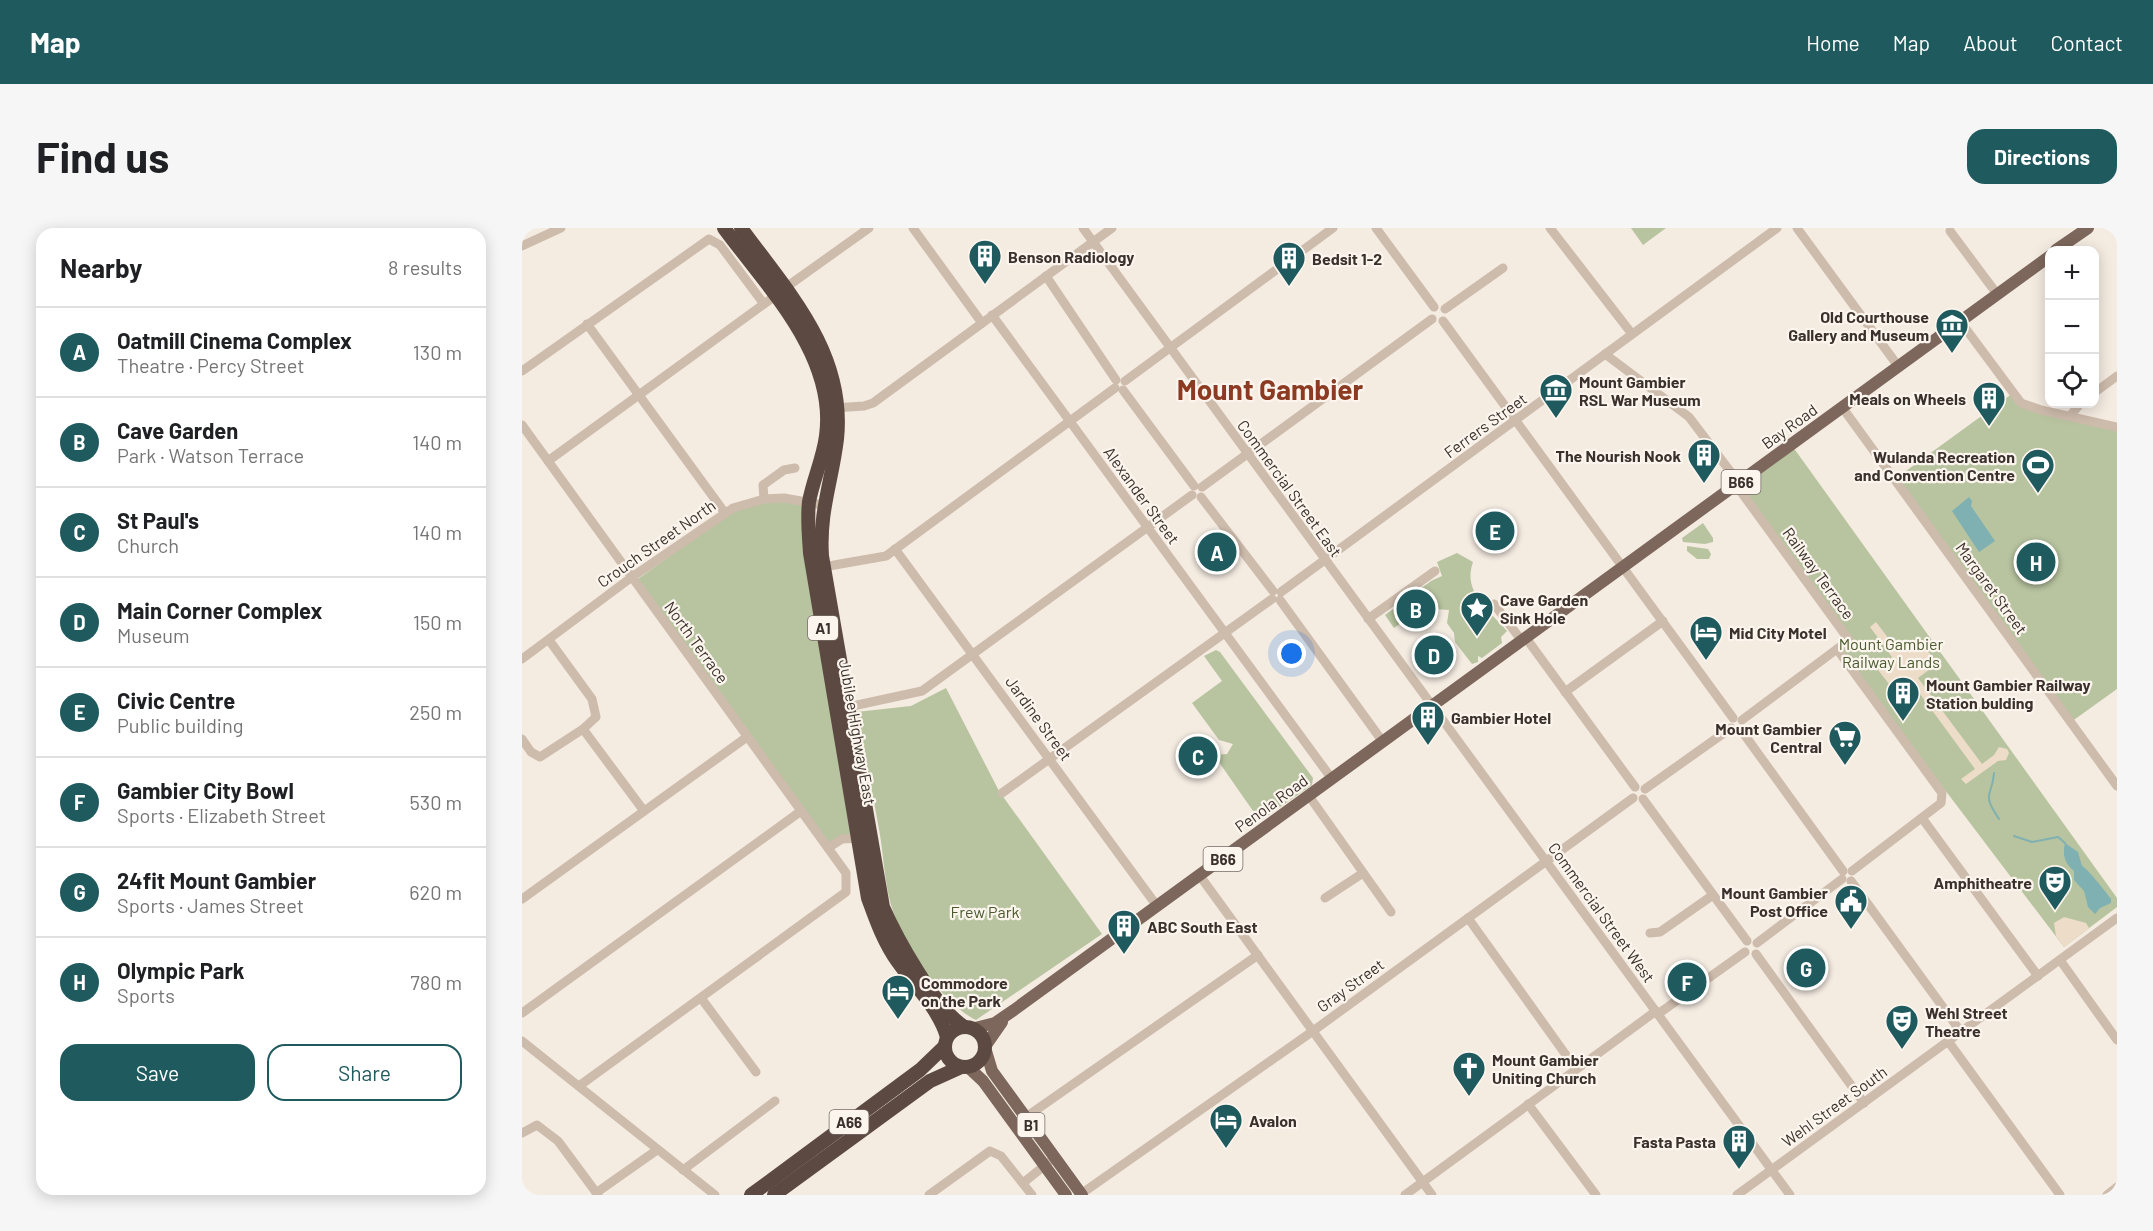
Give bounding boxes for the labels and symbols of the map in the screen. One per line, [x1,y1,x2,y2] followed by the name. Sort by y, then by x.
[967,238,1003,285] building icon: Benson Radiology
[1271,240,1307,287] building icon: Bedsit 1-2
[1008,247,1134,266] place label: Benson Radiology
[1312,249,1382,268] place label: Bedsit 1-2
[1788,307,1929,344] place label: Old Courthouse Gallery and Museum
[1934,307,1970,354] museum icon: Old Courthouse Gallery and Museum
[1177,372,1364,406] district label: Mount Gambier
[1538,372,1574,419] museum icon: Mount Gambier RSL War Museum
[1579,372,1701,409] place label: Mount Gambier RSL War Museum
[1971,380,2007,427] building icon: Meals on Wheels
[1440,389,1530,461] street label: Ferrers Street
[1849,389,1966,408] place label: Meals on Wheels
[1758,400,1820,452] street label: Bay Road
[1234,416,1346,560] street label: Commercial Street East
[1686,437,1722,484] building icon: The Nourish Nook
[1100,442,1184,548] street label: Alexander Street
[1556,446,1681,465] place label: The Nourish Nook
[1854,447,2015,484] place label: Wulanda Recreation and Convention Centre
[2020,447,2056,494] sports icon: Wulanda Recreation and Convention Centre
[1722,470,1760,494] road number: B66
[593,495,719,591] street label: Crouch Street North
[1476,508,1514,554] pin: E
[1779,523,1859,623] street label: Railway Terrace
[1198,530,1236,574] pin: A
[1952,538,2032,638] street label: Margaret Street
[2016,540,2056,584] pin: H
[1396,586,1436,632] pin: B
[1459,590,1495,637] place icon: Cave Garden Sink Hole
[1500,590,1588,627] place label: Cave Garden Sink Hole
[661,597,733,687] street label: North Terrace
[1688,614,1724,661] hotel icon: Mid City Motel
[808,616,838,640] road number: A1
[1729,623,1827,642] place label: Mid City Motel
[1414,632,1454,678] pin: D
[1839,634,1943,671] park label: Mount Gambier Railway Lands
[1277,639,1306,668] your location
[836,658,880,806] street label: Jubilee Highway East
[1002,672,1076,764] street label: Jardine Street
[1885,675,1921,722] building icon: Mount Gambier Railway Station bulding
[1926,675,2090,712] place label: Mount Gambier Railway Station bulding
[1410,699,1446,746] building icon: Gambier Hotel
[1451,708,1551,727] place label: Gambier Hotel
[1715,719,1822,756] place label: Mount Gambier Central
[1827,719,1863,766] supermarket icon: Mount Gambier Central
[1178,734,1218,778] pin: C
[1231,770,1311,836] street label: Penola Road
[1545,838,1659,986] street label: Commercial Street West
[1204,847,1242,871] road number: B66
[2037,864,2073,911] theatre icon: Amphitheatre
[1934,873,2032,892] place label: Amphitheatre
[1721,883,1828,920] place label: Mount Gambier Post Office
[1833,883,1869,930] public building icon: Mount Gambier Post Office
[950,902,1020,921] park label: Frew Park
[1106,908,1142,955] building icon: ABC South East
[1147,917,1258,936] place label: ABC South East
[1786,946,1826,990] pin: G
[1313,954,1387,1016] street label: Gray Street
[1668,960,1706,1005] pin: F
[880,973,916,1020] hotel icon: Commodore on the Park
[921,973,1008,1010] place label: Commodore on the Park
[1884,1003,1920,1050] theatre icon: Wehl Street Theatre
[1925,1003,2008,1040] place label: Wehl Street Theatre
[1451,1050,1487,1097] church icon: Mount Gambier Uniting Church
[1492,1050,1599,1087] place label: Mount Gambier Uniting Church
[1778,1061,1890,1151] street label: Wehl Street South
[1208,1102,1244,1149] hotel icon: Avalon
[830,1110,868,1134] road number: A66
[1249,1111,1297,1130] place label: Avalon
[1018,1113,1044,1137] road number: B1
[1721,1123,1757,1170] building icon: Fasta Pasta
[1633,1132,1716,1151] place label: Fasta Pasta

